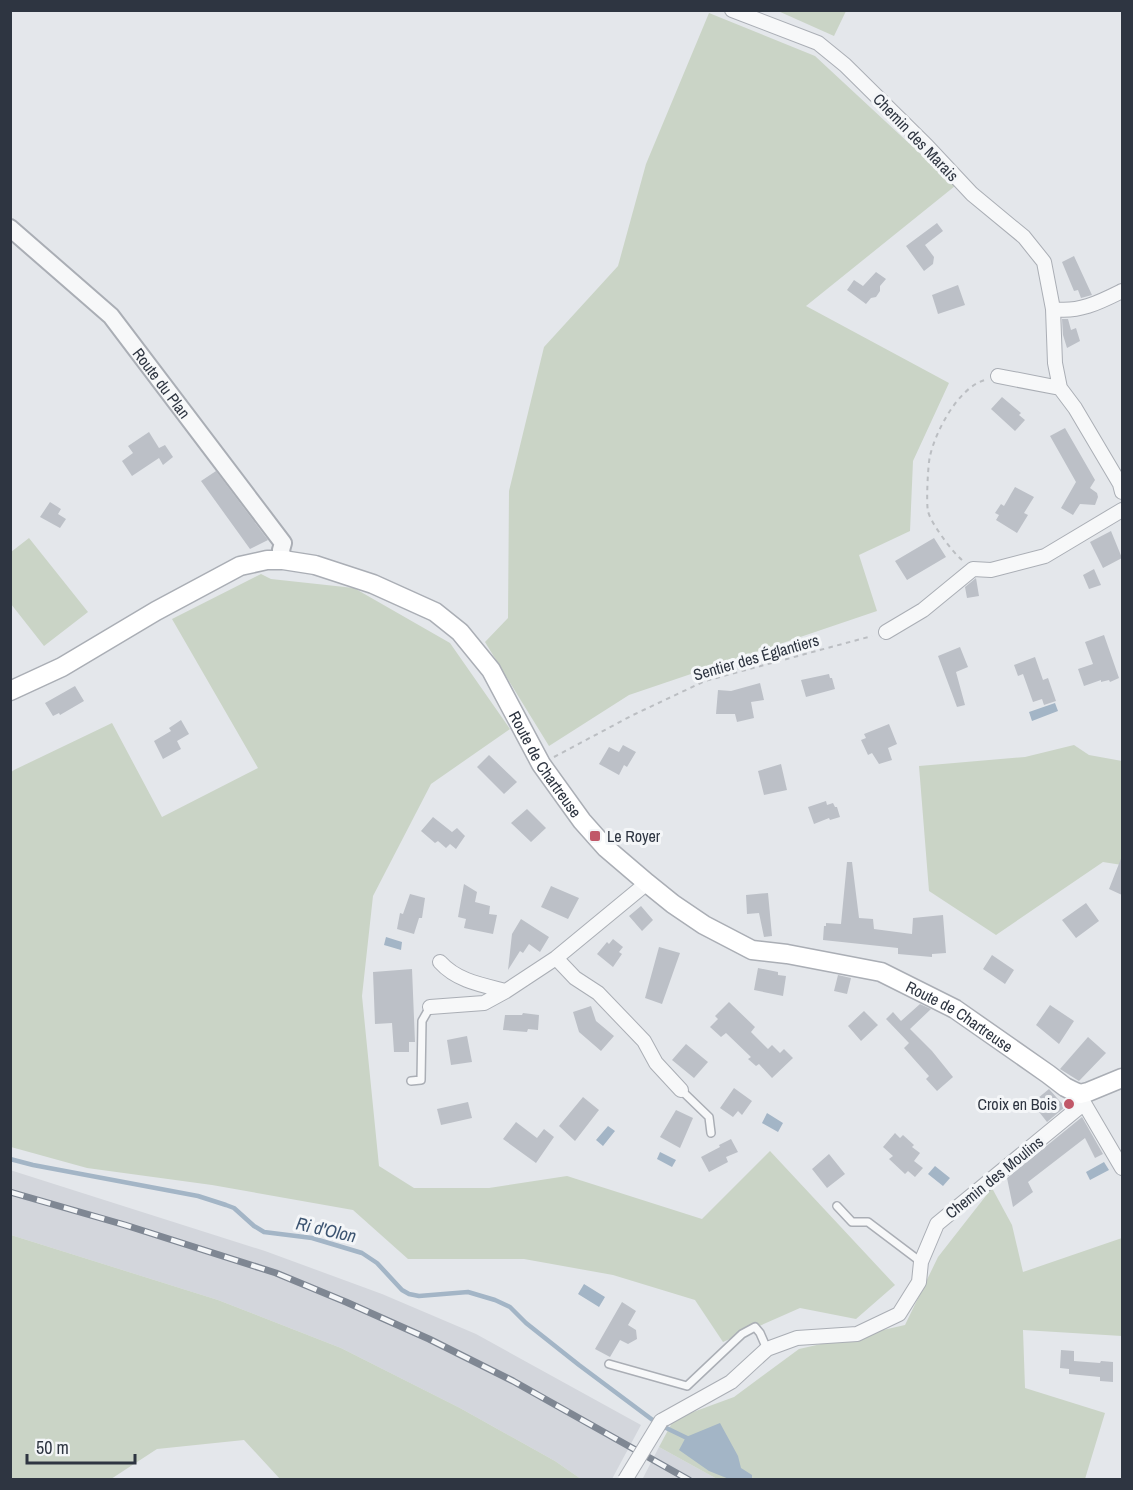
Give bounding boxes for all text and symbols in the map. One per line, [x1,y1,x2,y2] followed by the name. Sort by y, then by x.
[868,88,964,186] street label: Chemin des Marais
[128,343,196,423] street label: Route du Plan
[691,629,821,685] street label: Sentier des Églantiers
[504,707,587,822] street label: Route de Chartreuse
[607,825,661,847] place label: Le Royer
[588,829,602,843] marker: Le Royer
[902,975,1017,1057] street label: Route de Chartreuse
[978,1093,1057,1115] place label: Croix en Bois
[1062,1097,1076,1111] marker: Croix en Bois
[940,1131,1048,1223] street label: Chemin des Moulins
[294,1210,359,1249] water label: Ri d'Olon
[27,1427,135,1465] scale bar
[36,1435,69,1460] text: 50 m

